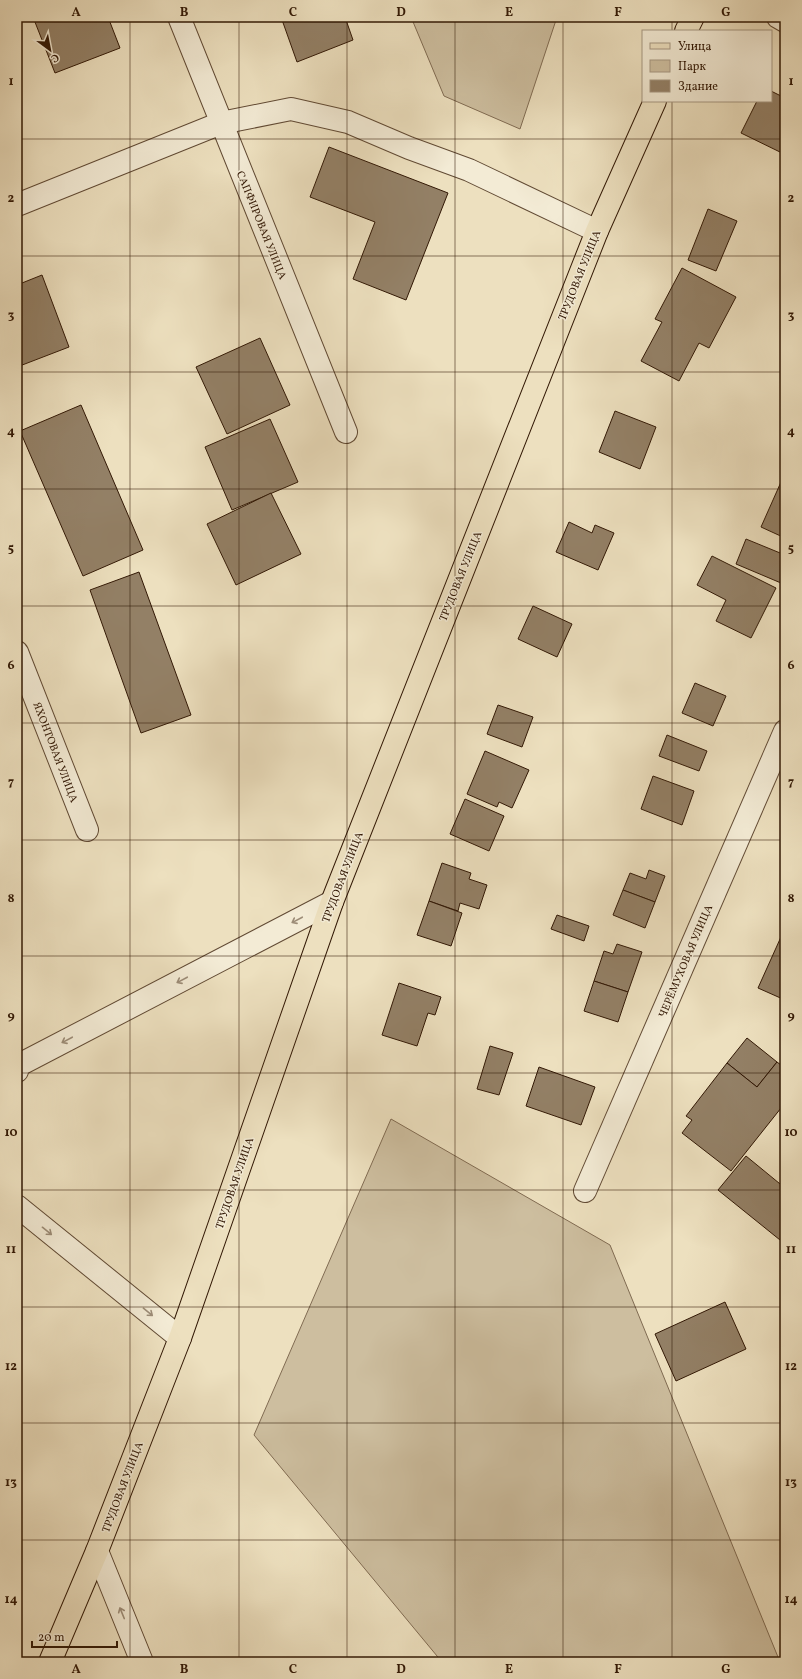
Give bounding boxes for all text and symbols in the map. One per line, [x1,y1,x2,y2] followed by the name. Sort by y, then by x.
[71,4,81,22] text: A
[180,4,189,22] text: B
[289,4,297,22] text: C
[396,4,406,22] text: D
[505,4,513,22] text: E
[614,4,622,22] text: F
[721,4,731,22] text: G
[30,30,70,70] north arrow
[642,30,772,102] legend
[678,39,711,55] text: Улица
[48,49,61,65] text: С
[678,59,706,75] text: Парк
[8,73,14,91] text: 1
[788,73,794,91] text: 1
[678,79,718,95] text: Здание
[232,169,289,282] street label: САПФИРОВАЯ УЛИЦА
[8,190,15,208] text: 2
[788,190,795,208] text: 2
[555,228,605,323] street label: ТРУДОВАЯ УЛИЦА
[8,307,15,325] text: 3
[788,307,795,325] text: 3
[7,423,15,441] text: 4
[787,423,795,441] text: 4
[436,529,486,624] street label: ТРУДОВАЯ УЛИЦА
[8,540,14,558] text: 5
[788,540,794,558] text: 5
[7,657,15,675] text: 6
[787,657,795,675] text: 6
[29,700,81,805] street label: ЯХОНТОВАЯ УЛИЦА
[8,774,14,792] text: 7
[788,774,794,792] text: 7
[319,830,368,925] street label: ТРУДОВАЯ УЛИЦА
[7,890,15,908] text: 8
[787,890,795,908] text: 8
[656,903,717,1020] street label: ЧЕРЁМУХОВАЯ УЛИЦА
[291,916,303,924] one-way arrow
[176,977,188,984] one-way arrow
[7,1007,15,1025] text: 9
[787,1007,795,1025] text: 9
[61,1037,73,1044] one-way arrow
[4,1124,18,1142] text: 10
[784,1124,798,1142] text: 10
[213,1135,258,1231] street label: ТРУДОВАЯ УЛИЦА
[42,1226,53,1235] one-way arrow
[6,1241,16,1259] text: 11
[786,1241,796,1259] text: 11
[143,1308,154,1317] one-way arrow
[5,1358,17,1376] text: 12
[785,1358,797,1376] text: 12
[99,1440,148,1535] street label: ТРУДОВАЯ УЛИЦА
[5,1474,17,1492] text: 13
[785,1474,797,1492] text: 13
[4,1591,18,1609] text: 14
[784,1591,798,1609] text: 14
[117,1607,125,1619] one-way arrow
[32,1623,117,1649] scale bar
[38,1630,65,1646] text: 20 m
[71,1661,81,1679] text: A
[180,1661,189,1679] text: B
[289,1661,297,1679] text: C
[396,1661,406,1679] text: D
[505,1661,513,1679] text: E
[614,1661,622,1679] text: F
[721,1661,731,1679] text: G

